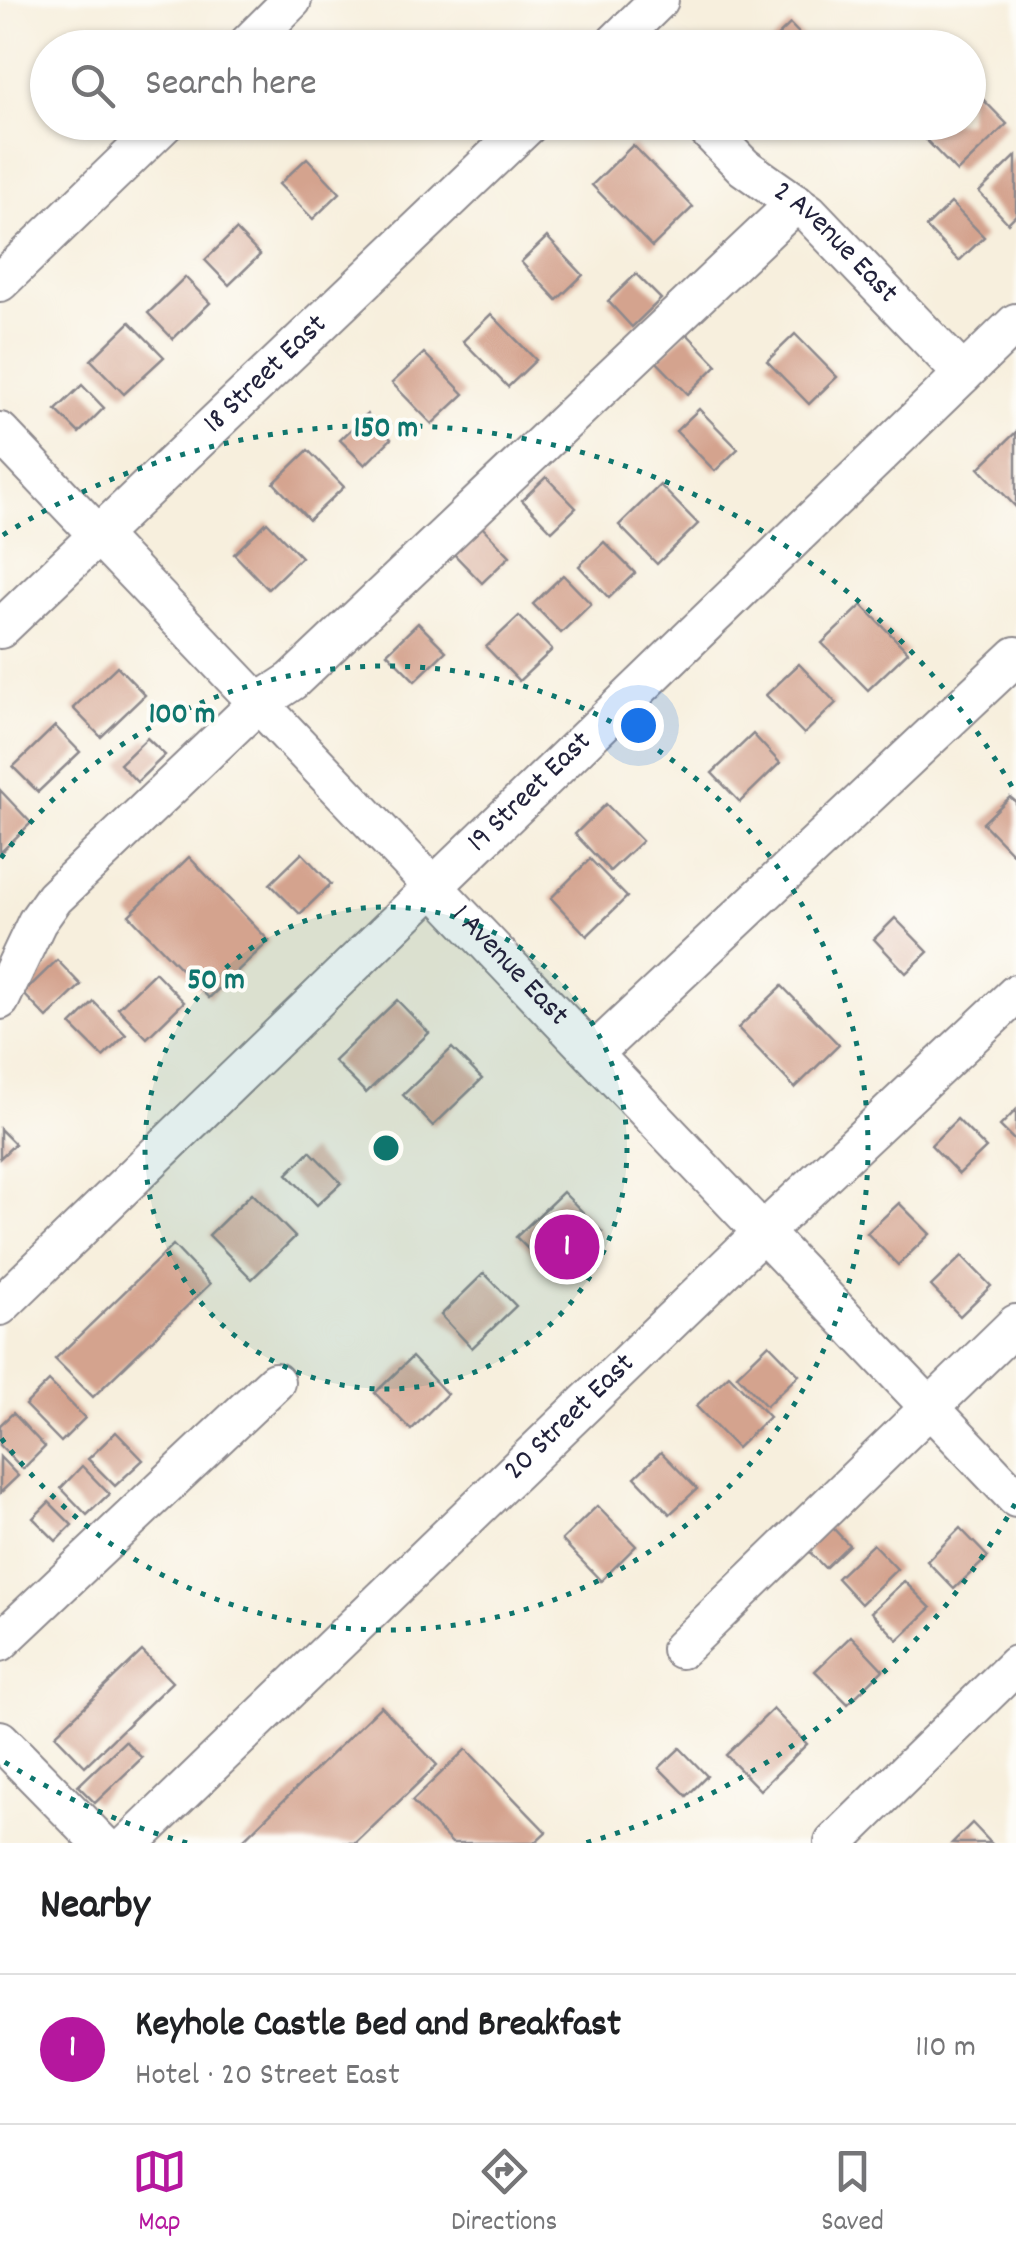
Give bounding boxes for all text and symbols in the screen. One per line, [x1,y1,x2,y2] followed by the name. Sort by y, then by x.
[30,30,986,140] search box
[65,58,120,113] icon: search
[145,58,317,113] text: Search here
[763,172,907,314] street label: 2 Avenue East
[195,305,338,445] street label: 18 Street East
[354,409,418,452] text: 150 m
[149,695,215,738] text: 100 m
[613,700,664,751] your location
[459,722,602,863] street label: 19 Street East
[441,896,578,1037] street label: 1 Avenue East
[187,961,245,1004] text: 50 m
[368,1130,404,1166] centre of rings
[534,1210,600,1284] pin: 1
[495,1344,646,1492] street label: 20 Street East
[40,1878,150,1938] text: Nearby
[135,1999,621,2054] text: Keyhole Castle Bed and Breakfast
[69,2026,76,2072] text: 1
[915,2026,976,2072] text: 110 m
[135,2054,400,2100] text: Hotel · 20 Street East
[132,2144,187,2244] tab: Map
[451,2144,557,2244] tab: Directions
[821,2144,884,2244] tab: Saved

